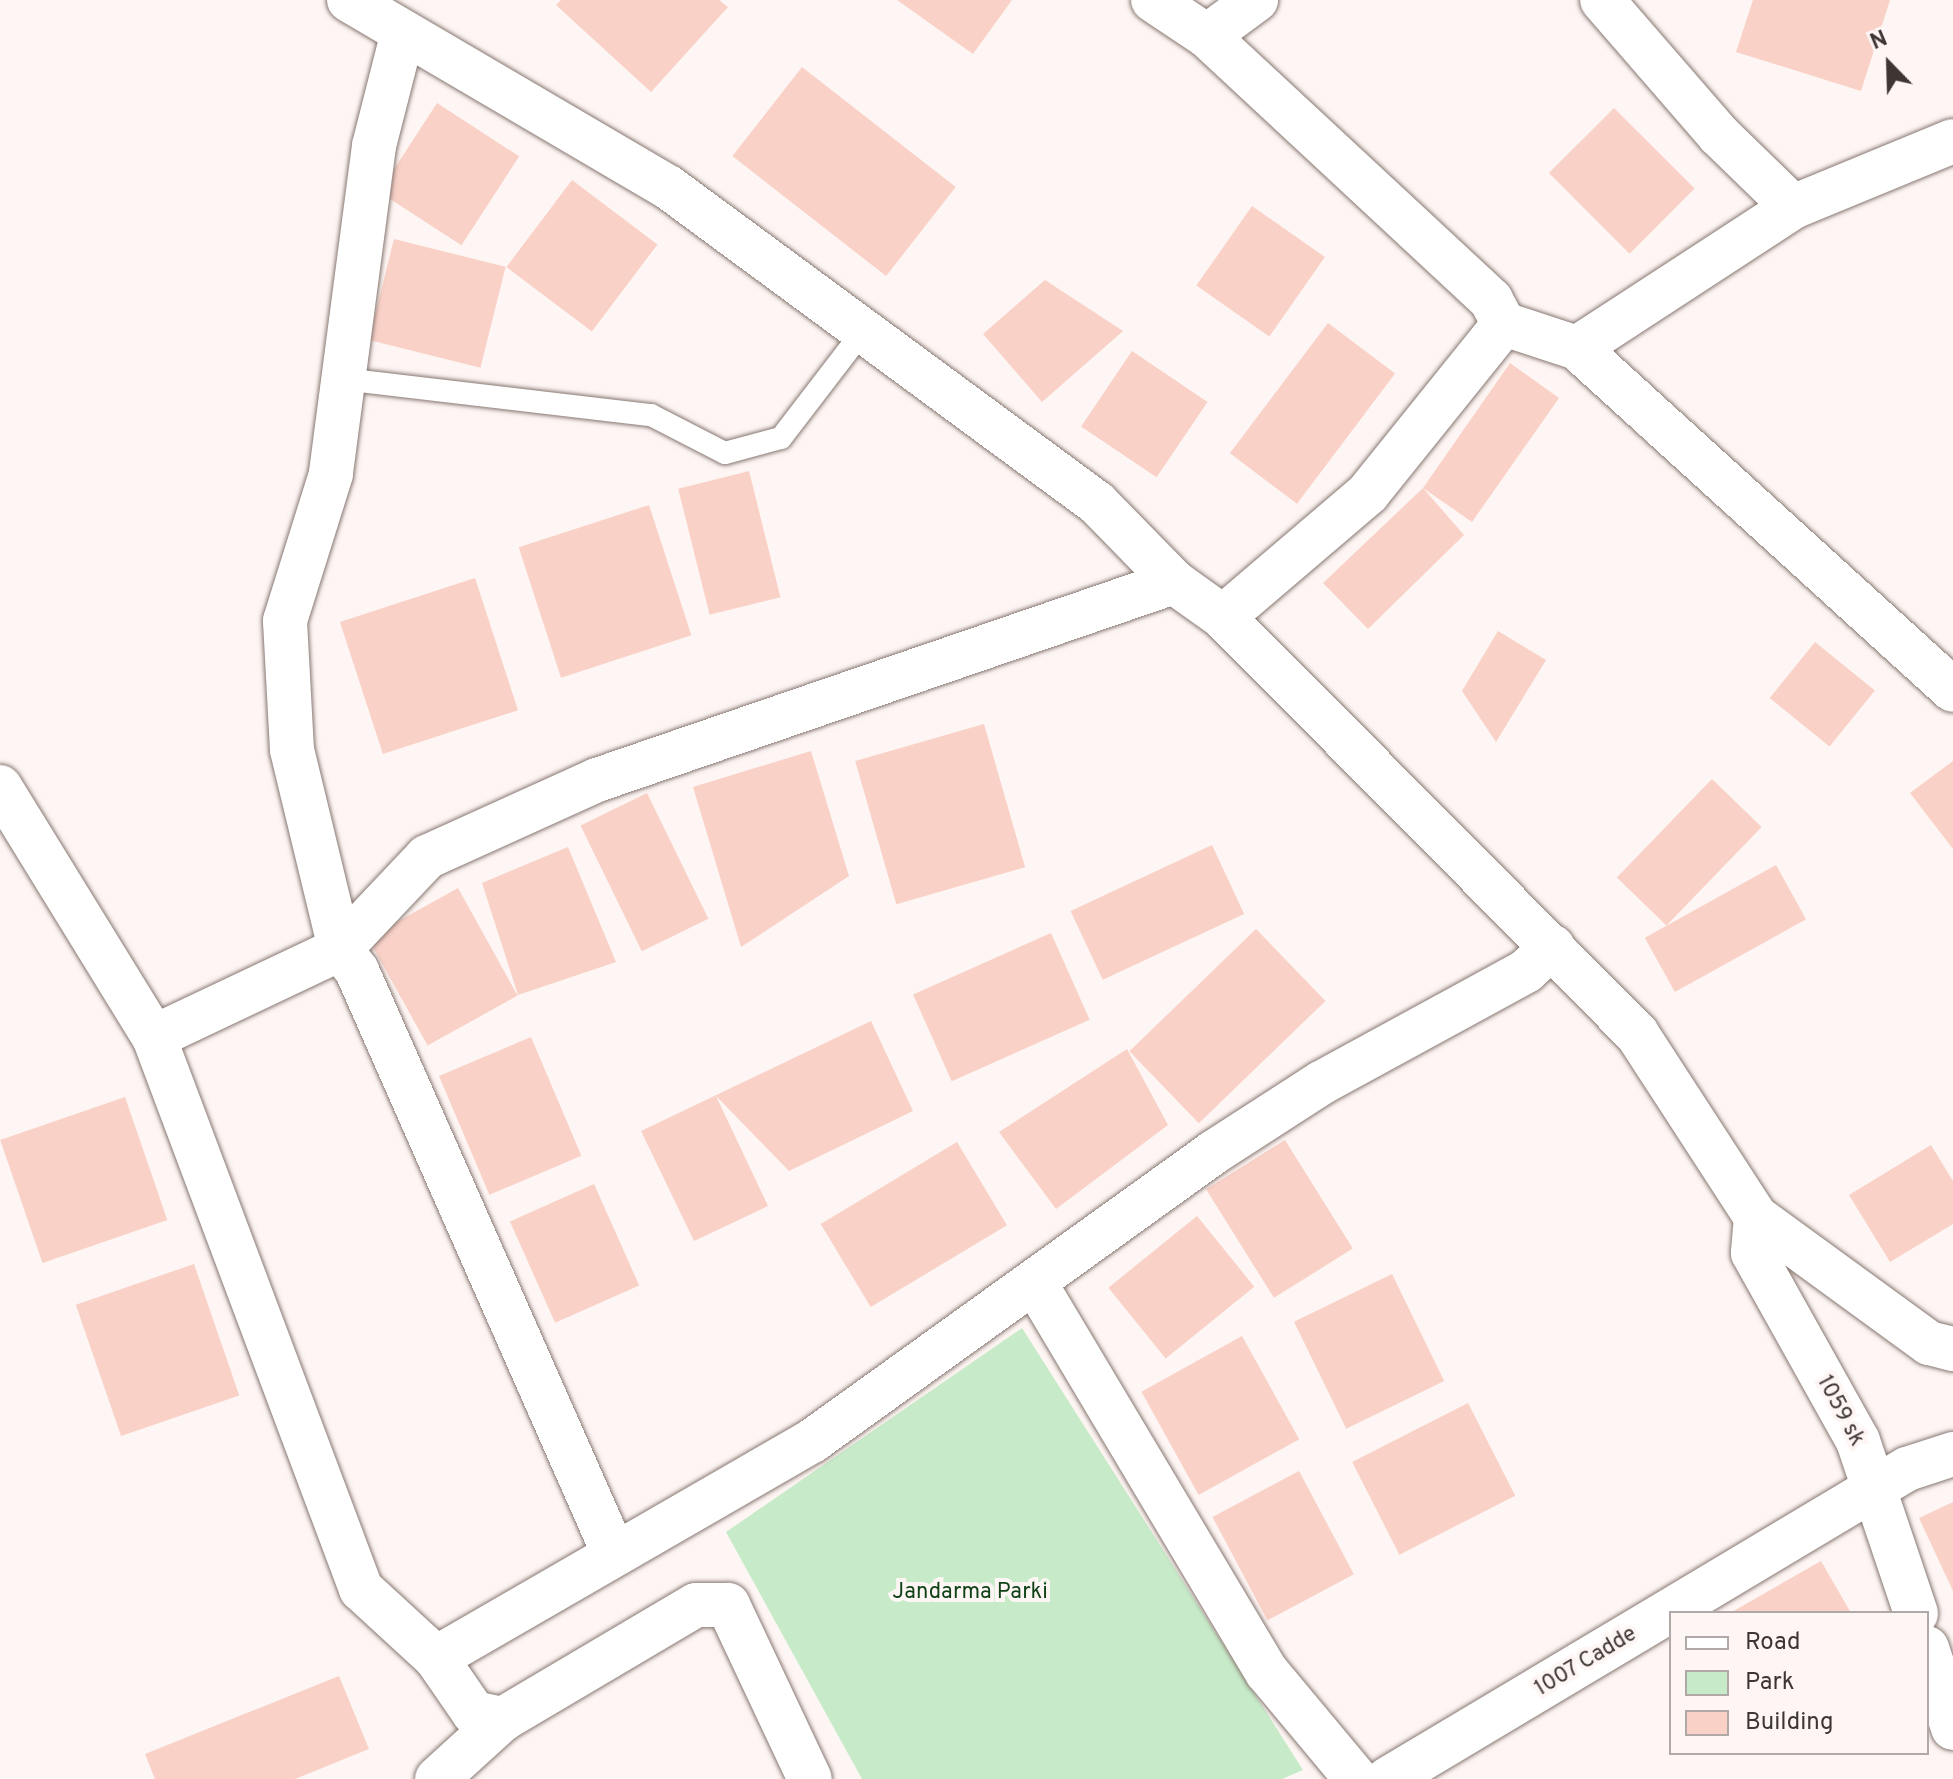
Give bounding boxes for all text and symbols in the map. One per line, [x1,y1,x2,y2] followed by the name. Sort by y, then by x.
[1849,24,1929,104] north arrow
[1867,26,1892,57] text: N
[1810,1371,1870,1451] street label: 1059 sk
[892,1580,1048,1606] park label: Jandarma Parki
[1669,1611,1929,1755] legend
[1530,1621,1642,1703] street label: 1007 Cadde
[1745,1628,1801,1658] text: Road
[1745,1668,1795,1698] text: Park
[1745,1708,1834,1738] text: Building

